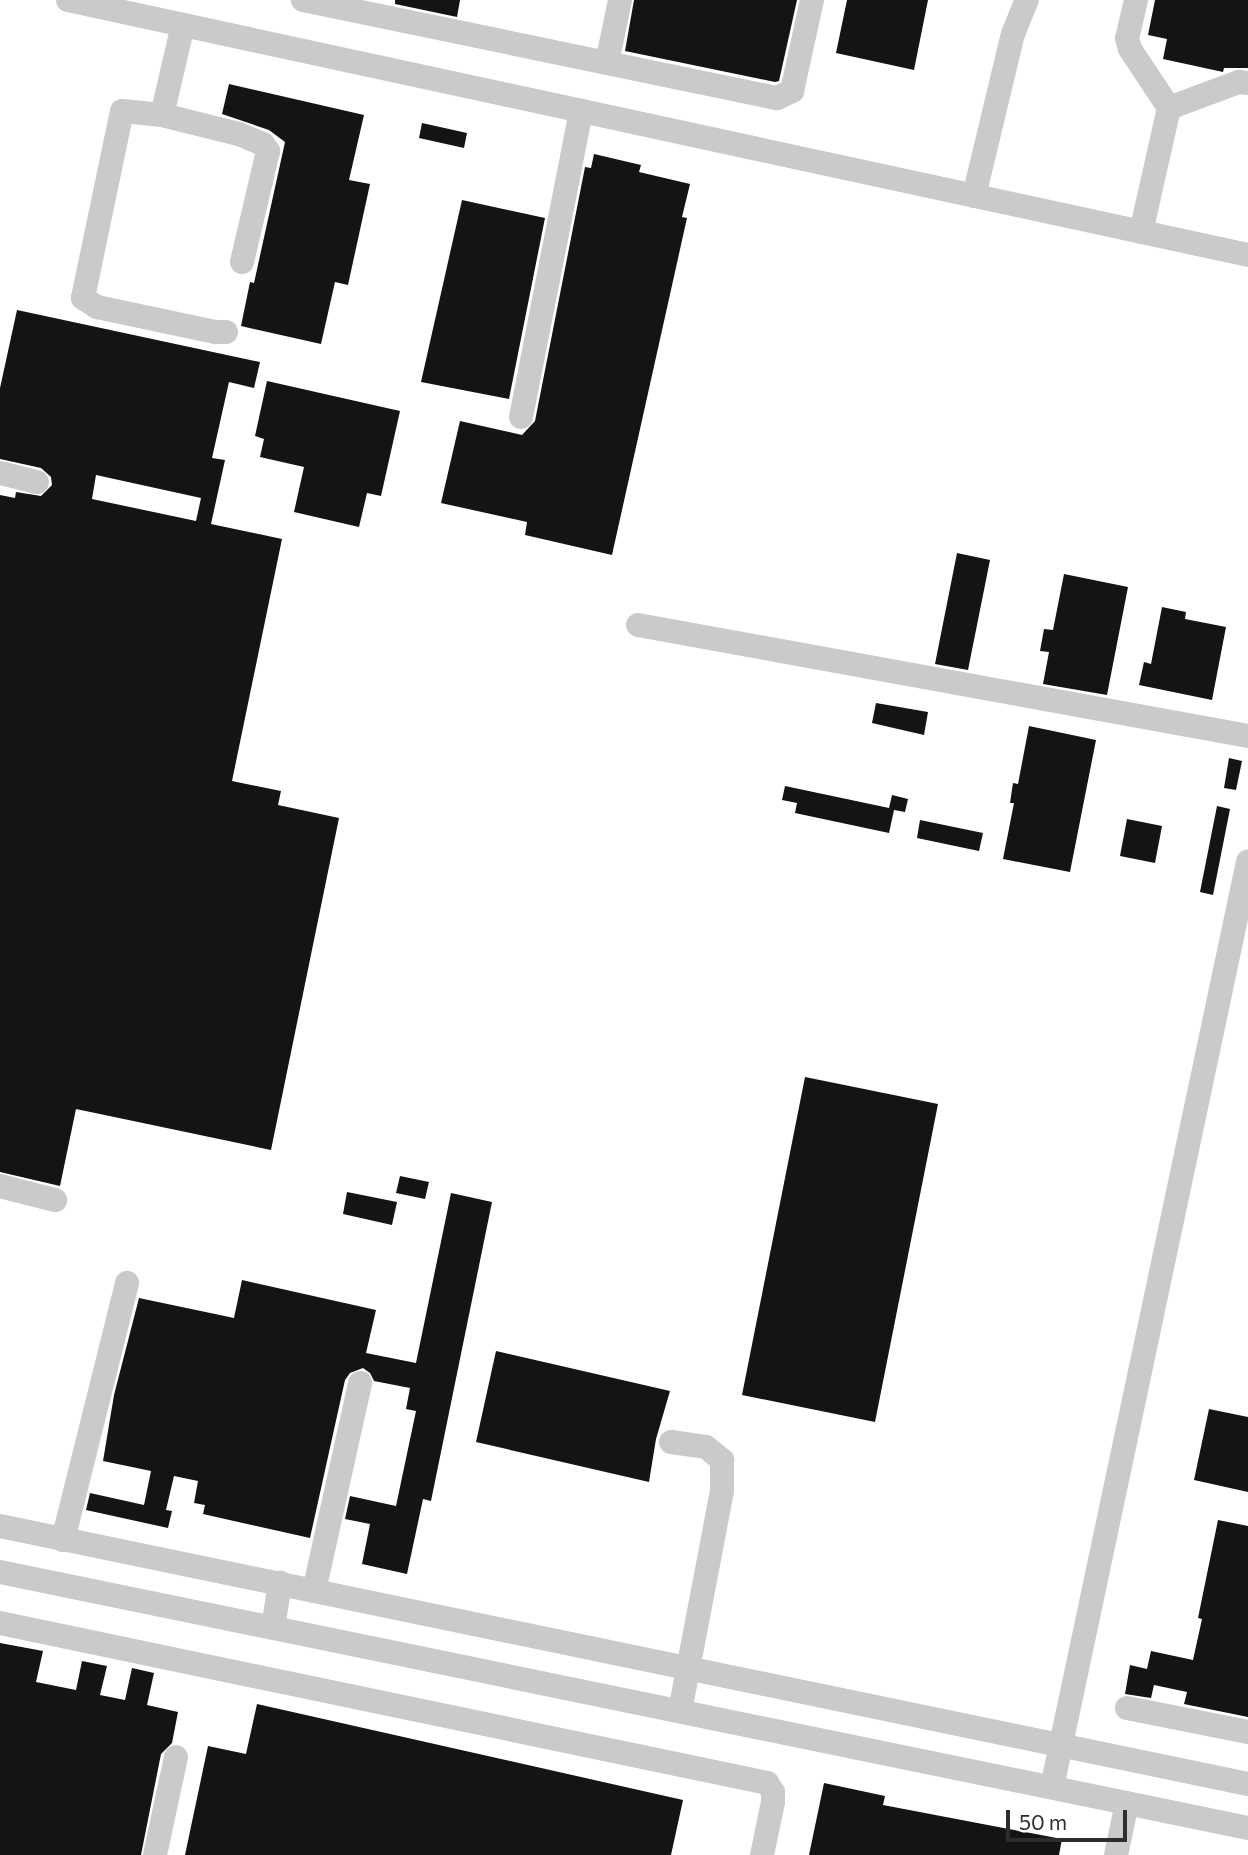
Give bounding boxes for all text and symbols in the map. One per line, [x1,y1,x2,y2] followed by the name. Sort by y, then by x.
[1010,1796,1131,1840] scale bar
[1019,1809,1067,1834] text: 50 m

